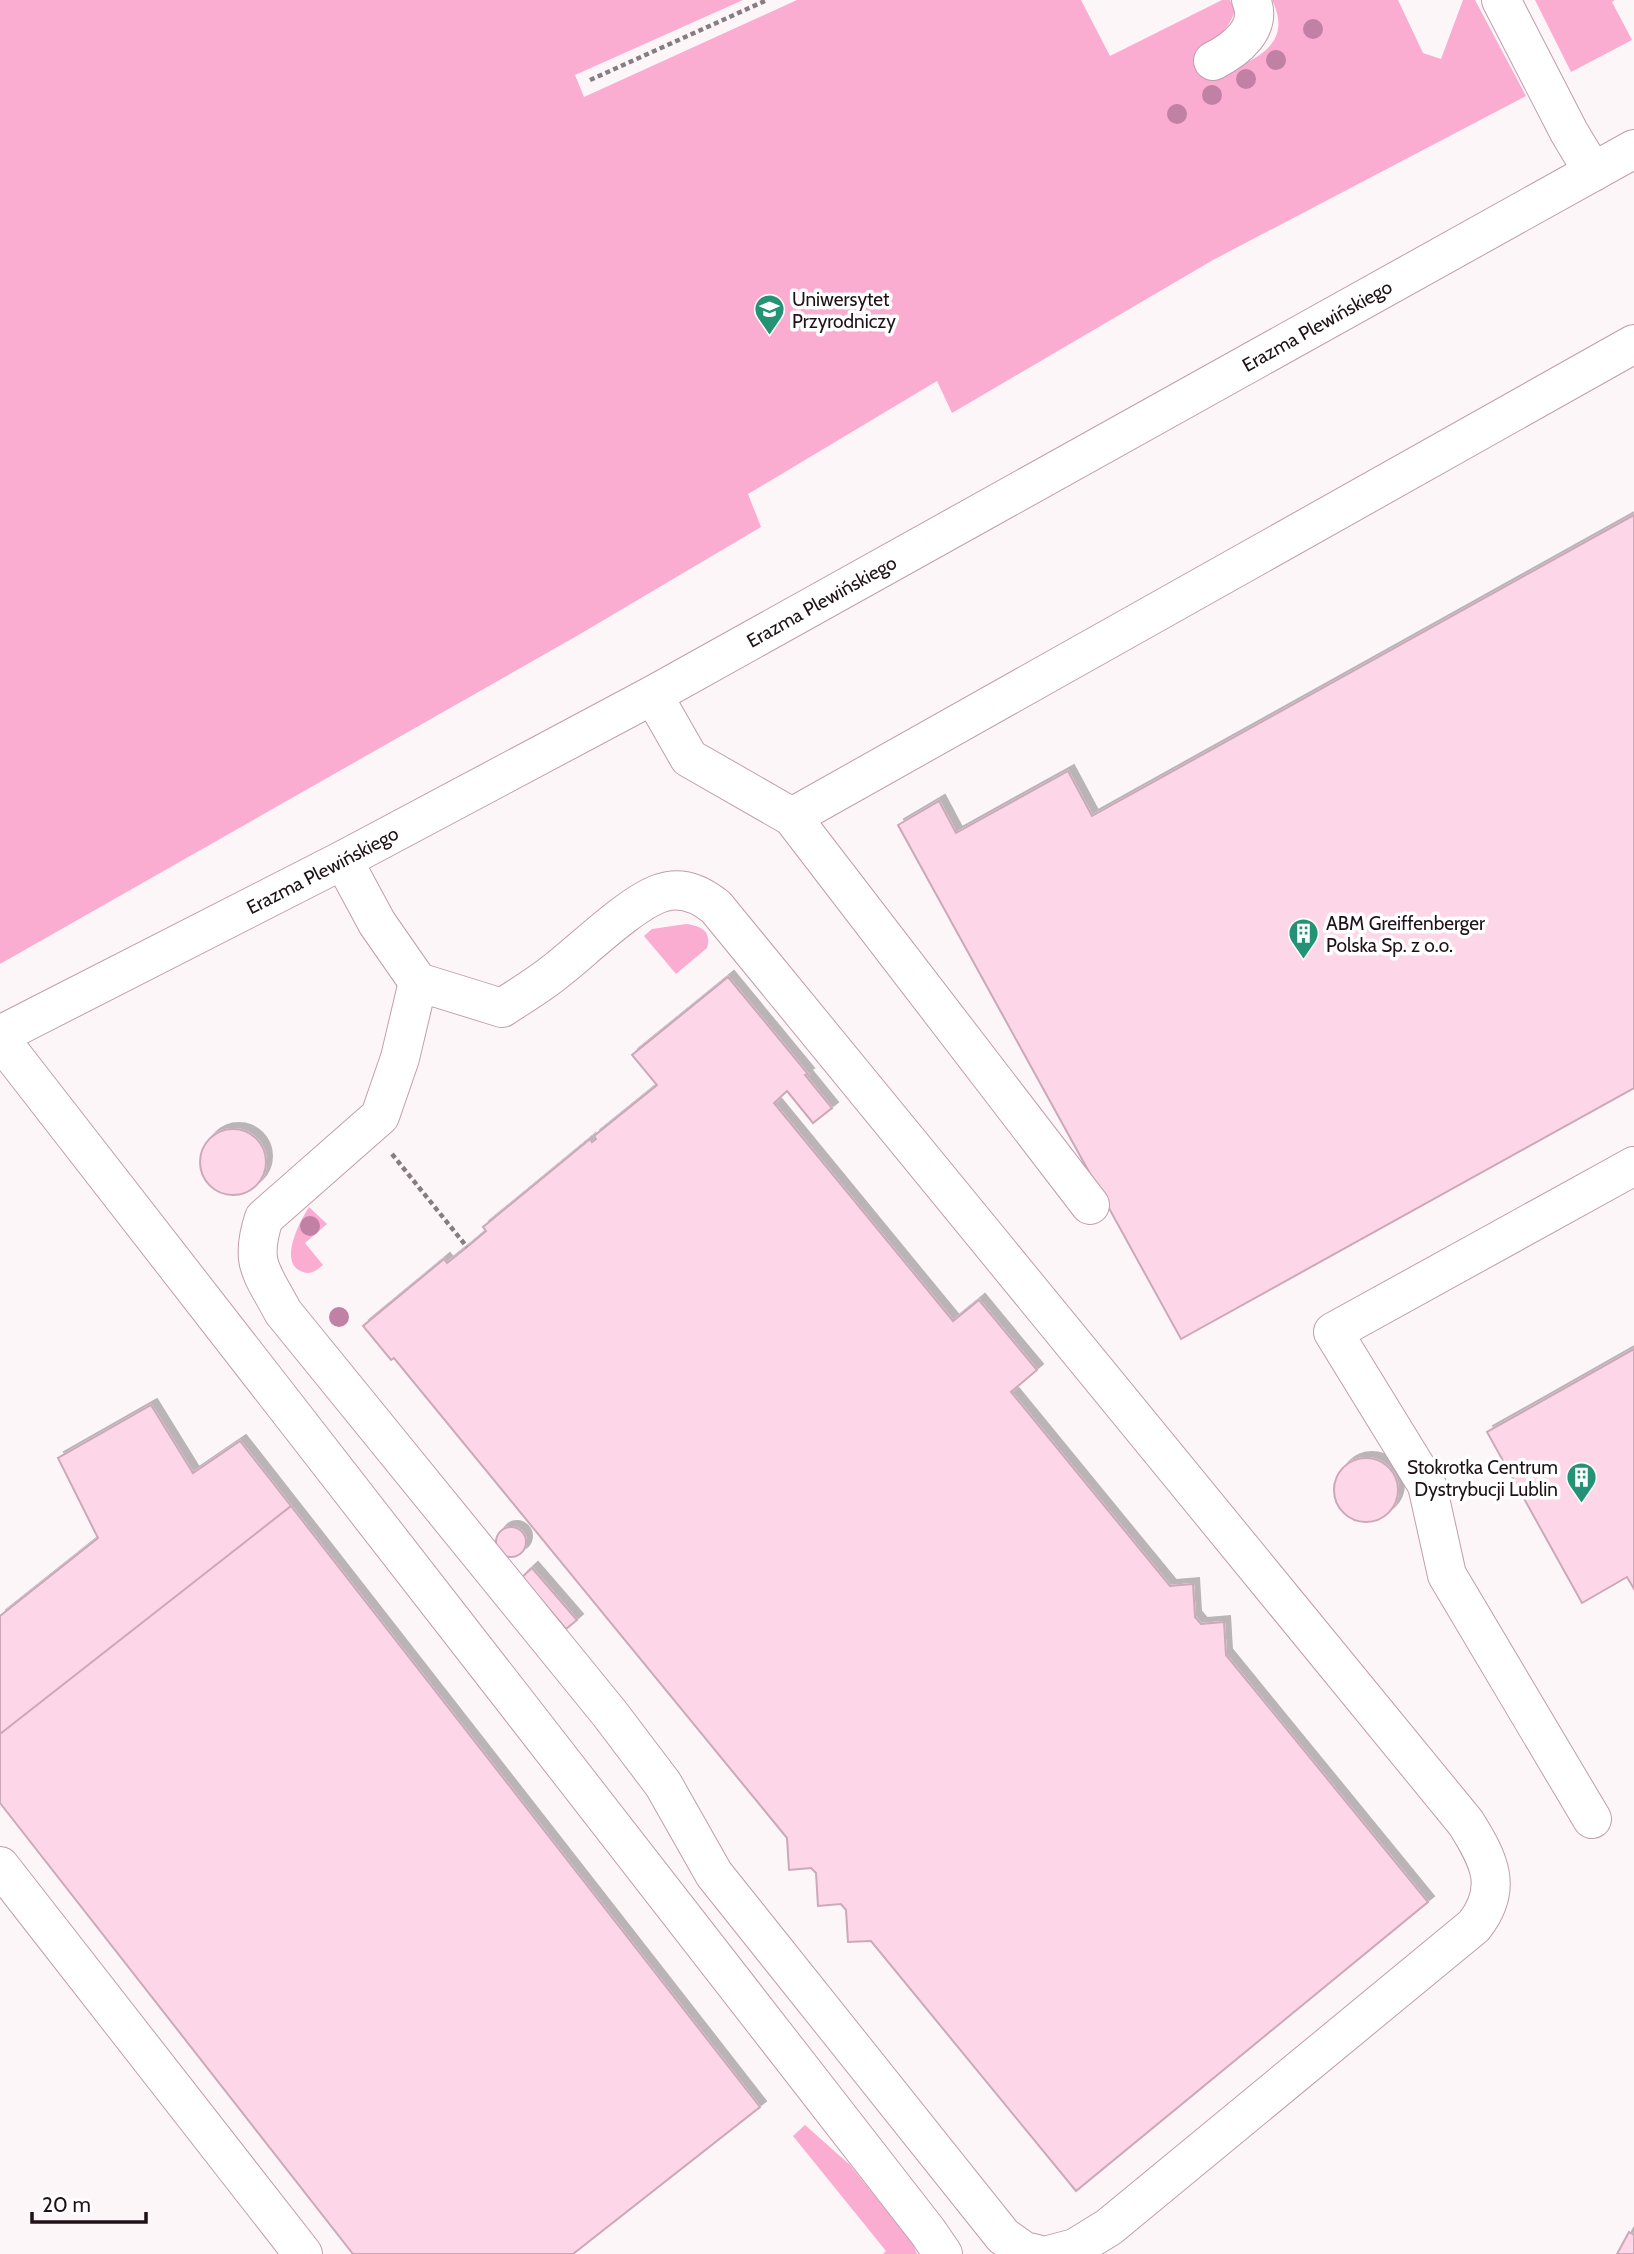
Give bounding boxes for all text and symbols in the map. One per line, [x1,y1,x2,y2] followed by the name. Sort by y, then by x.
[1238,275,1396,376] street label: Erazma Plewińskiego
[792,288,896,333] place label: Uniwersytet Przyrodniczy
[752,293,786,337] school or university icon: Uniwersytet Przyrodniczy
[743,550,900,652] street label: Erazma Plewińskiego
[242,821,402,919] street label: Erazma Plewińskiego
[1326,912,1485,957] place label: ABM Greiffenberger Polska Sp. z o.o.
[1286,917,1320,961] building icon: ABM Greiffenberger Polska Sp. z o.o.
[1407,1456,1558,1501] place label: Stokrotka Centrum Dystrybucji Lublin
[1564,1461,1598,1505] building icon: Stokrotka Centrum Dystrybucji Lublin
[32,2180,145,2224] scale bar
[42,2192,91,2217] text: 20 m

